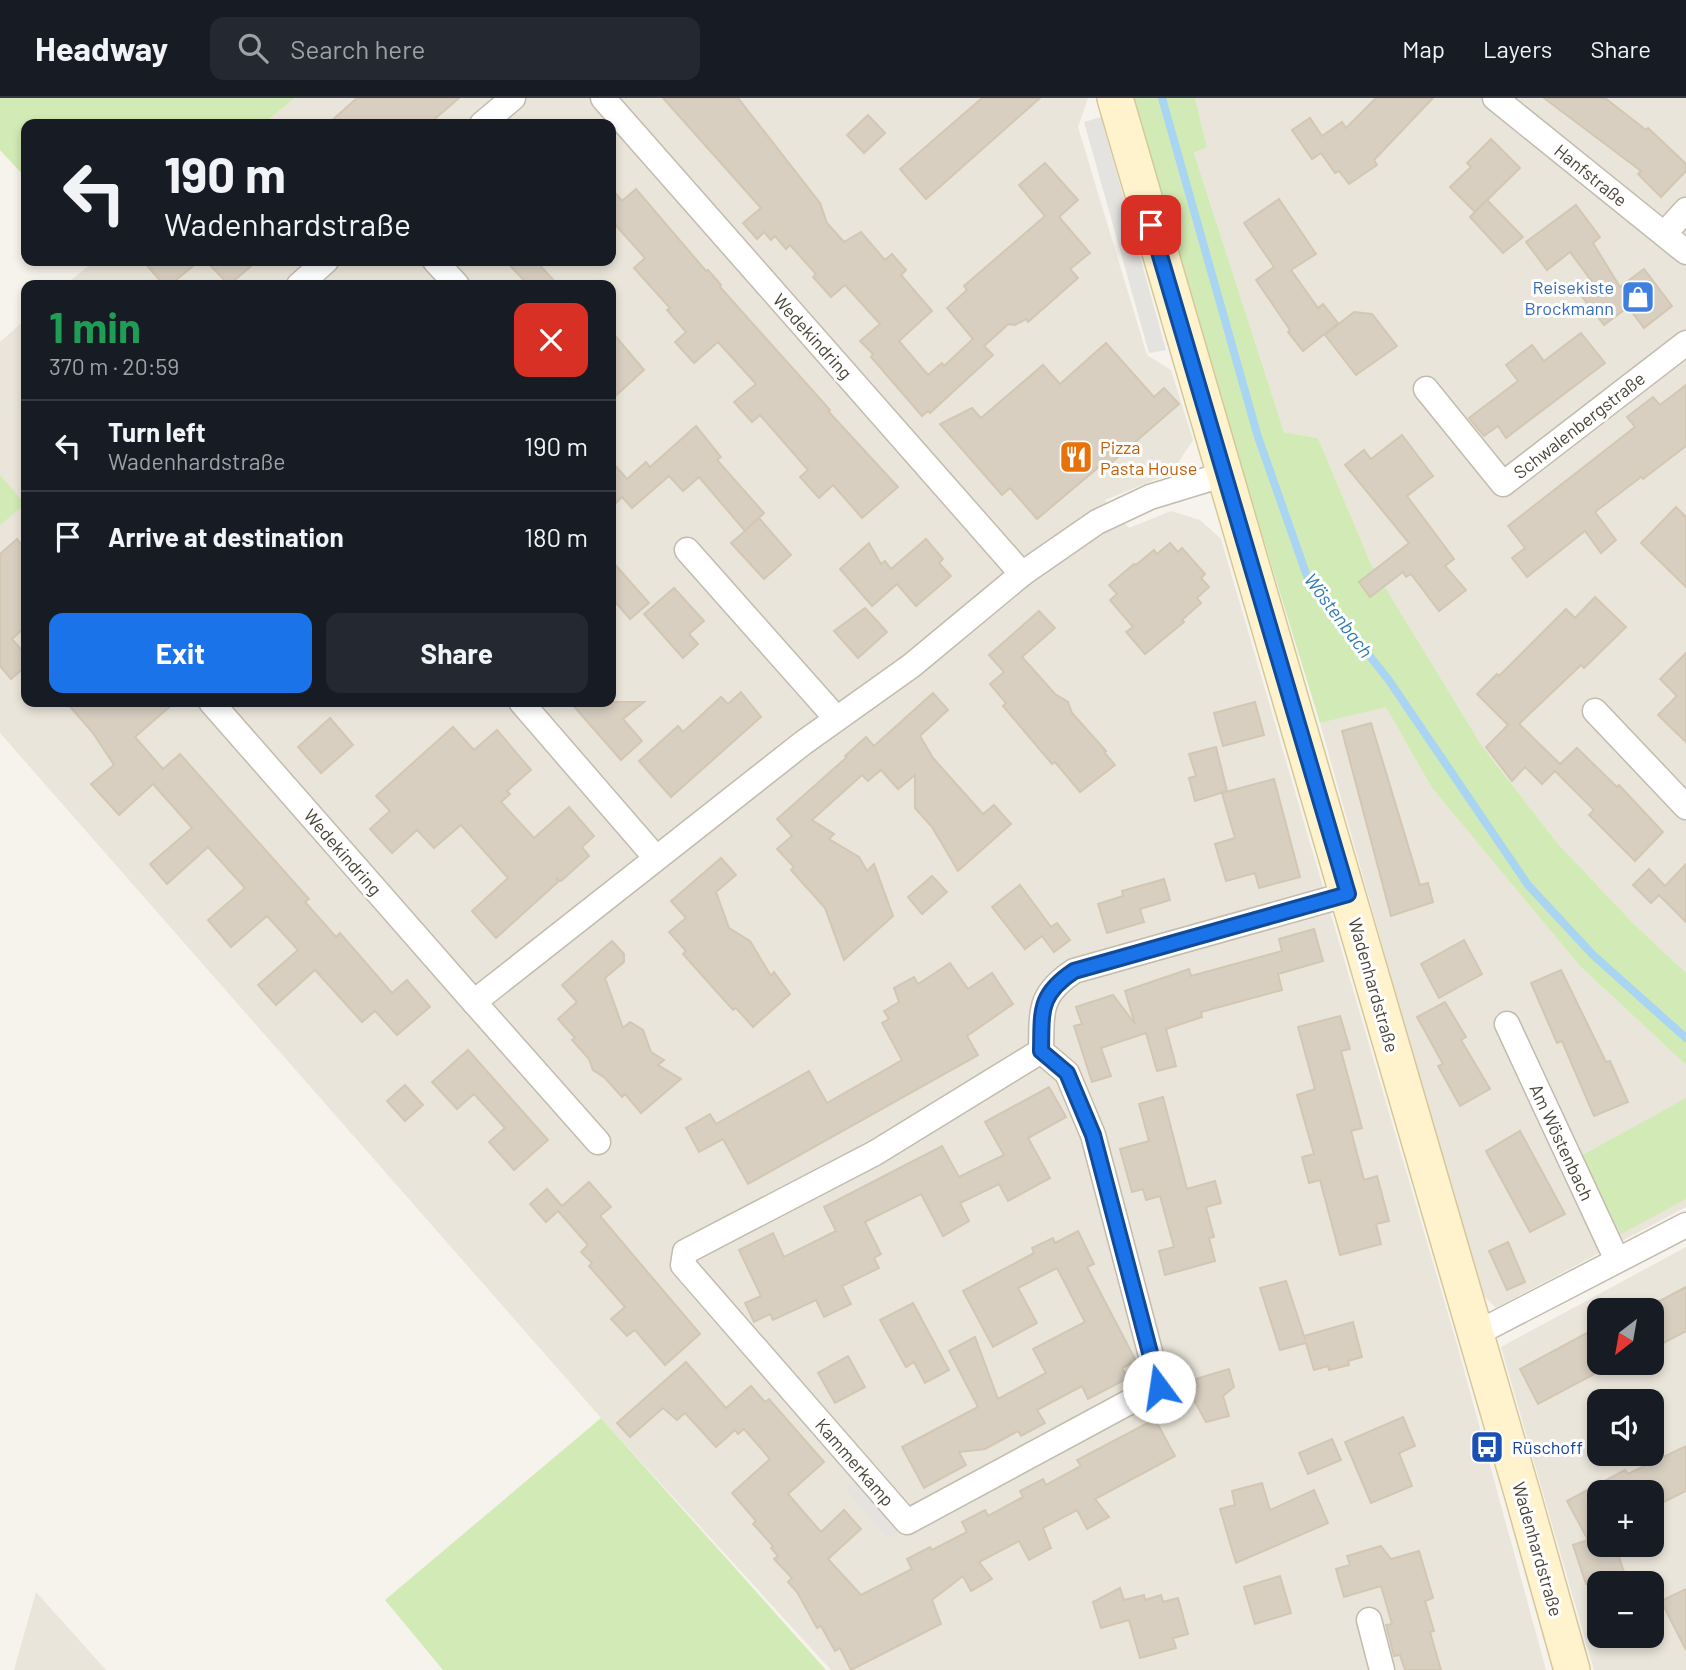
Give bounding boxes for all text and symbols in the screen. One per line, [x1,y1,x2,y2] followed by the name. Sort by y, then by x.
[210,17,700,80] search box
[35,28,168,68] text: Headway
[234,29,272,67] icon: search
[290,33,425,64] text: Search here
[1402,34,1445,63] text: Map
[1483,34,1552,63] text: Layers
[1590,34,1651,63] text: Share
[1550,139,1632,211] street label: Hanfstraße
[164,144,286,203] text: 190 m
[49,147,140,238] icon: left
[1121,195,1181,255] pin
[164,204,411,242] text: Wadenhardstraße
[1132,206,1170,244] icon: arrive
[1525,276,1614,319] place label: Reisekiste Brockmann
[1619,278,1657,316] shop icon: Reisekiste Brockmann
[769,289,857,383] street label: Wedekindring
[49,301,141,351] text: 1 min
[514,303,588,377] button: close
[49,352,179,380] text: 370 m · 20:59
[1509,367,1649,483] street label: Schwalenbergstraße
[108,416,206,447] text: Turn left
[49,427,87,465] icon: left
[524,430,588,461] text: 190 m
[1100,436,1197,479] place label: Pizza Pasta House
[1057,438,1095,476] restaurant icon: Pizza Pasta House
[108,447,286,475] text: Wadenhardstraße
[49,518,87,556] icon: arrive
[108,521,344,552] text: Arrive at destination
[524,521,588,552] text: 180 m
[1300,568,1378,662] water label: Wöstenbach
[49,613,312,693] button: Exit
[326,613,588,693] button: Share
[299,804,387,900] street label: Wedekindring
[1344,915,1404,1055] street label: Wadenhardstraße
[1525,1080,1599,1204] street label: Am Wöstenbach
[1587,1298,1664,1376] north arrow
[1587,1298,1664,1648] map controls
[1122,1350,1196,1424] position arrow
[1587,1389,1664,1466] button: sound
[811,1414,899,1510] street label: Kammerkamp
[1468,1428,1506,1466] bus stop icon: Rüschoff
[1512,1436,1583,1458] place label: Rüschoff
[1508,1479,1568,1619] street label: Wadenhardstraße
[1587,1480,1664,1557] button: +
[1587,1571,1664,1648] button: −

